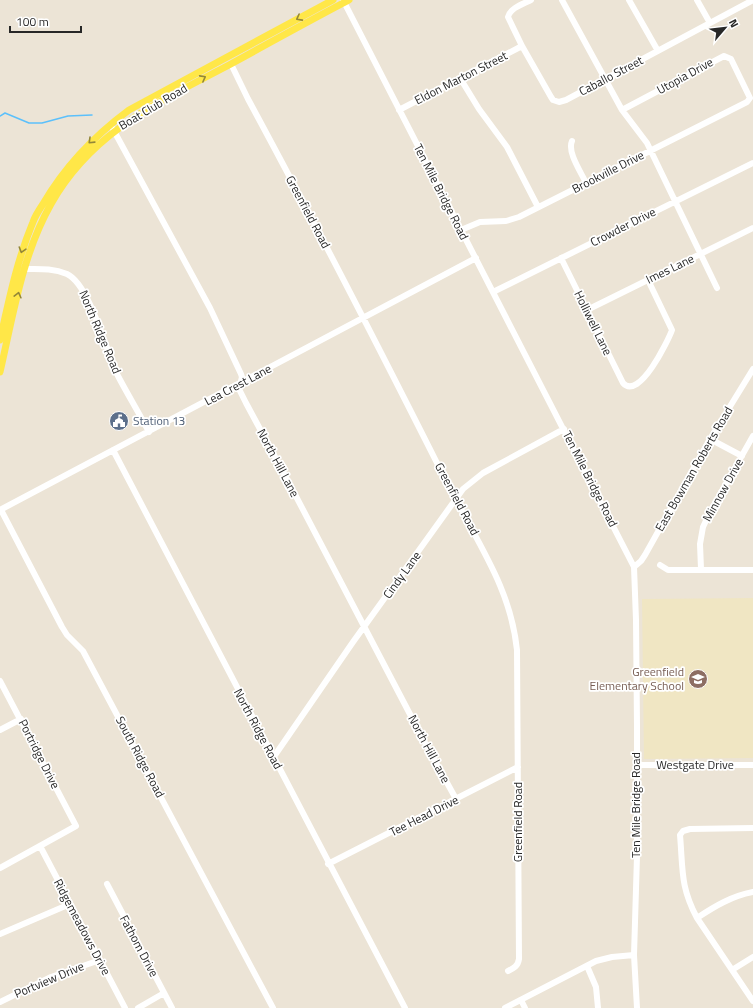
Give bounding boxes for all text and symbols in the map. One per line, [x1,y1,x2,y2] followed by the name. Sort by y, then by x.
[10,8,81,34] scale bar
[705,8,745,48] north arrow
[16,12,49,31] text: 100 m
[296,14,303,21] one-way arrow
[725,16,743,30] text: N
[411,46,511,109] street label: Eldon Marton Street
[575,50,647,100] street label: Caballo Street
[653,52,717,99] street label: Utopia Drive
[199,75,206,83] one-way arrow
[115,79,191,135] street label: Boat Club Road
[88,136,96,144] one-way arrow
[409,140,474,243] street label: Ten Mile Bridge Road
[568,145,647,198] street label: Brookville Drive
[281,172,336,252] street label: Greenfield Road
[587,202,659,251] street label: Crowder Drive
[18,246,27,253] one-way arrow
[642,249,697,288] street label: Imes Lane
[74,287,127,377] street label: North Ridge Road
[570,287,617,358] street label: Holliwell Lane
[14,292,22,299] one-way arrow
[201,359,275,410] street label: Lea Crest Lane
[650,403,737,535] street label: East Bowman Roberts Road
[108,410,130,432] public building icon: Station 13
[133,411,185,430] place label: Station 13
[252,425,304,500] street label: North Hill Lane
[558,427,623,530] street label: Ten Mile Bridge Road
[697,455,748,525] street label: Minnow Drive
[430,459,485,539] street label: Greenfield Road
[378,547,425,602] street label: Cindy Lane
[590,662,684,695] place label: Greenfield Elementary School
[687,668,709,690] school or university icon: Greenfield Elementary School
[229,685,288,773] street label: North Ridge Road
[403,711,455,786] street label: North Hill Lane
[111,713,170,801] street label: South Ridge Road
[14,716,65,792] street label: Portridge Drive
[626,752,645,858] street label: Ten Mile Bridge Road
[656,755,734,774] street label: Westgate Drive
[508,782,527,862] street label: Greenfield Road
[386,790,462,841] street label: Tee Head Drive
[49,875,116,978] street label: Ridgemeadows Drive
[115,911,164,980] street label: Fathom Drive
[11,956,87,1003] street label: Portview Drive

